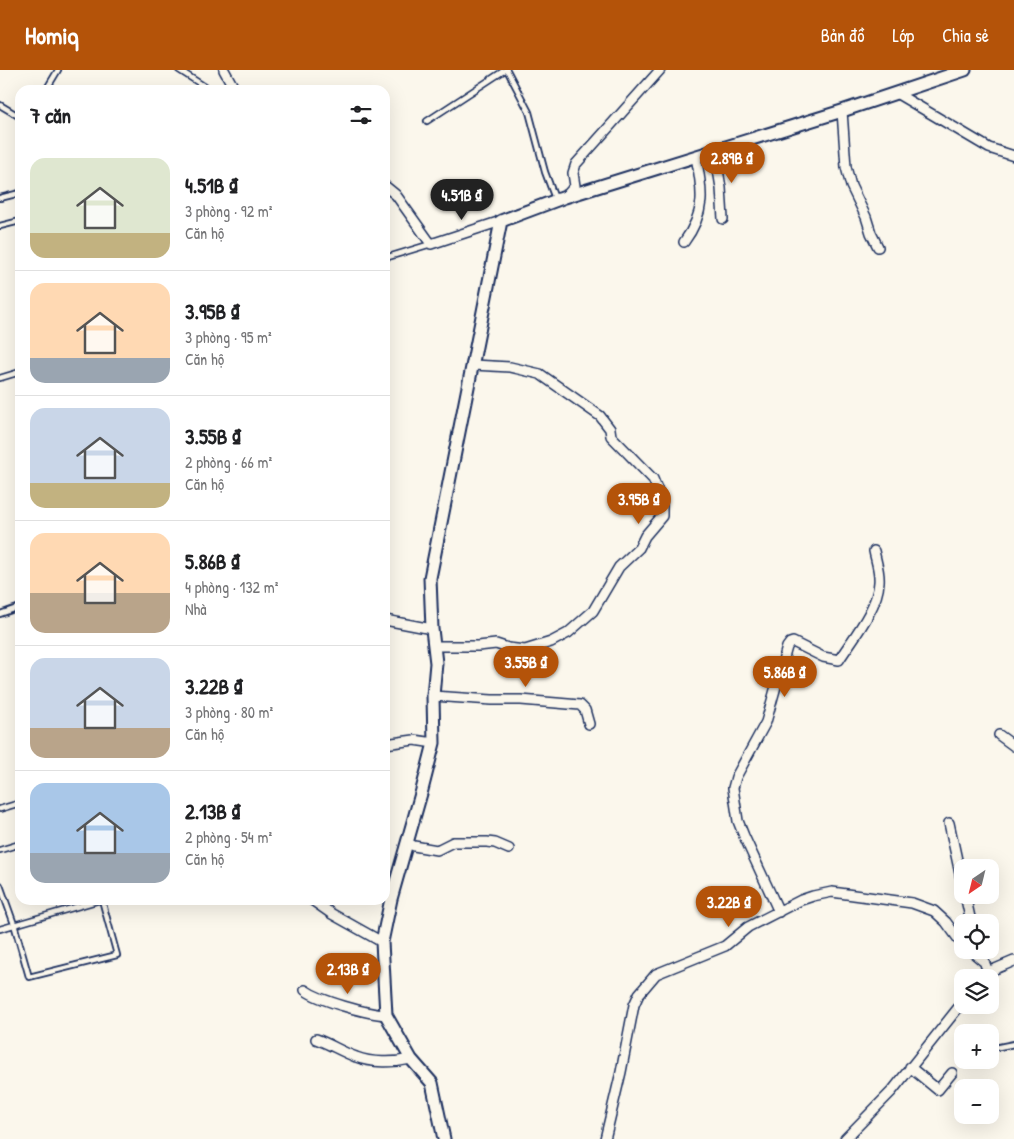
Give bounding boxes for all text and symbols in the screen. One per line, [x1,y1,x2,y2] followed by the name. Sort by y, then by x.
[25,19,79,51] text: Homiq
[821,23,865,48] text: Bản đồ
[893,23,914,48] text: Lớp
[942,23,989,48] text: Chia sẻ
[30,101,71,130] text: 7 căn
[347,101,375,129] icon: filters
[686,142,778,184] pin: 2.89B ₫
[711,147,753,169] text: 2.89B ₫
[185,171,239,200] text: 4.51B ₫
[70,178,130,238] icon: home
[416,178,508,221] pin: 4.51B ₫
[442,184,482,206] text: 4.51B ₫
[185,200,272,222] text: 3 phòng · 92 m²
[185,222,224,244] text: Căn hộ
[185,297,240,326] text: 3.95B ₫
[70,303,130,363] icon: home
[185,326,272,348] text: 3 phòng · 95 m²
[185,348,224,370] text: Căn hộ
[185,422,241,451] text: 3.55B ₫
[70,428,130,488] icon: home
[185,451,272,473] text: 2 phòng · 66 m²
[185,473,224,495] text: Căn hộ
[593,482,685,525] pin: 3.95B ₫
[618,488,660,510] text: 3.95B ₫
[185,547,241,576] text: 5.86B ₫
[70,553,130,613] icon: home
[185,576,278,598] text: 4 phòng · 132 m²
[185,598,207,620] text: Nhà
[480,646,572,688] pin: 3.55B ₫
[505,651,547,673] text: 3.55B ₫
[739,656,831,698] pin: 5.86B ₫
[764,661,806,683] text: 5.86B ₫
[185,672,243,701] text: 3.22B ₫
[70,678,130,738] icon: home
[185,701,273,723] text: 3 phòng · 80 m²
[185,723,224,745] text: Căn hộ
[185,797,241,826] text: 2.13B ₫
[70,803,130,863] icon: home
[185,826,272,848] text: 2 phòng · 54 m²
[185,848,224,870] text: Căn hộ
[954,859,999,904] north arrow
[954,859,999,1124] map controls
[683,886,775,928] pin: 3.22B ₫
[707,891,751,913] text: 3.22B ₫
[954,914,999,959] button: locate
[302,952,394,995] pin: 2.13B ₫
[327,958,369,980] text: 2.13B ₫
[954,969,999,1014] button: layers
[954,1024,999,1069] button: +
[954,1079,999,1124] button: −

